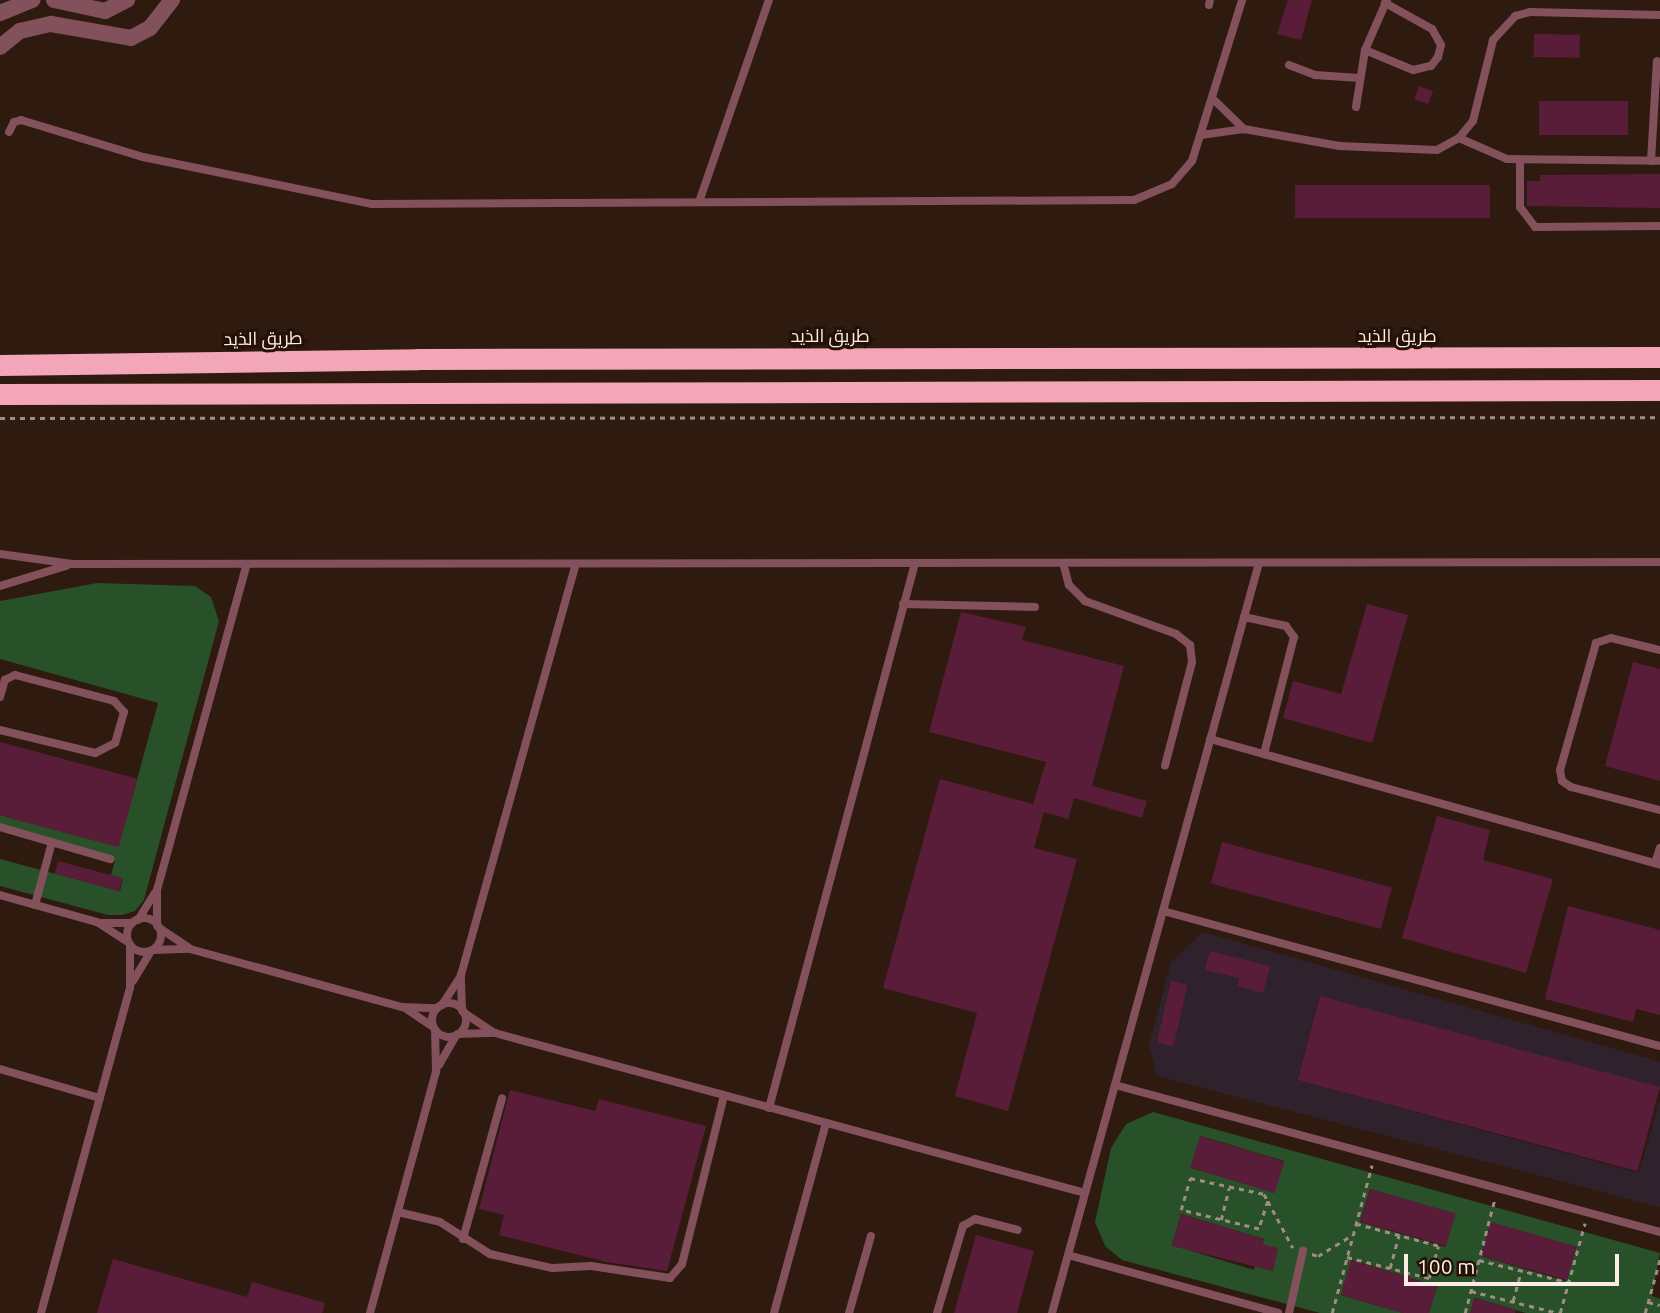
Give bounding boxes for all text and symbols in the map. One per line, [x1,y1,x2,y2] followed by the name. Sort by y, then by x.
[790,324,870,346] street label: طريق الذيد
[1357,324,1437,346] street label: طريق الذيد
[223,327,303,349] street label: طريق الذيد
[1408,1240,1623,1284] scale bar
[1417,1254,1475,1278] text: 100 m

